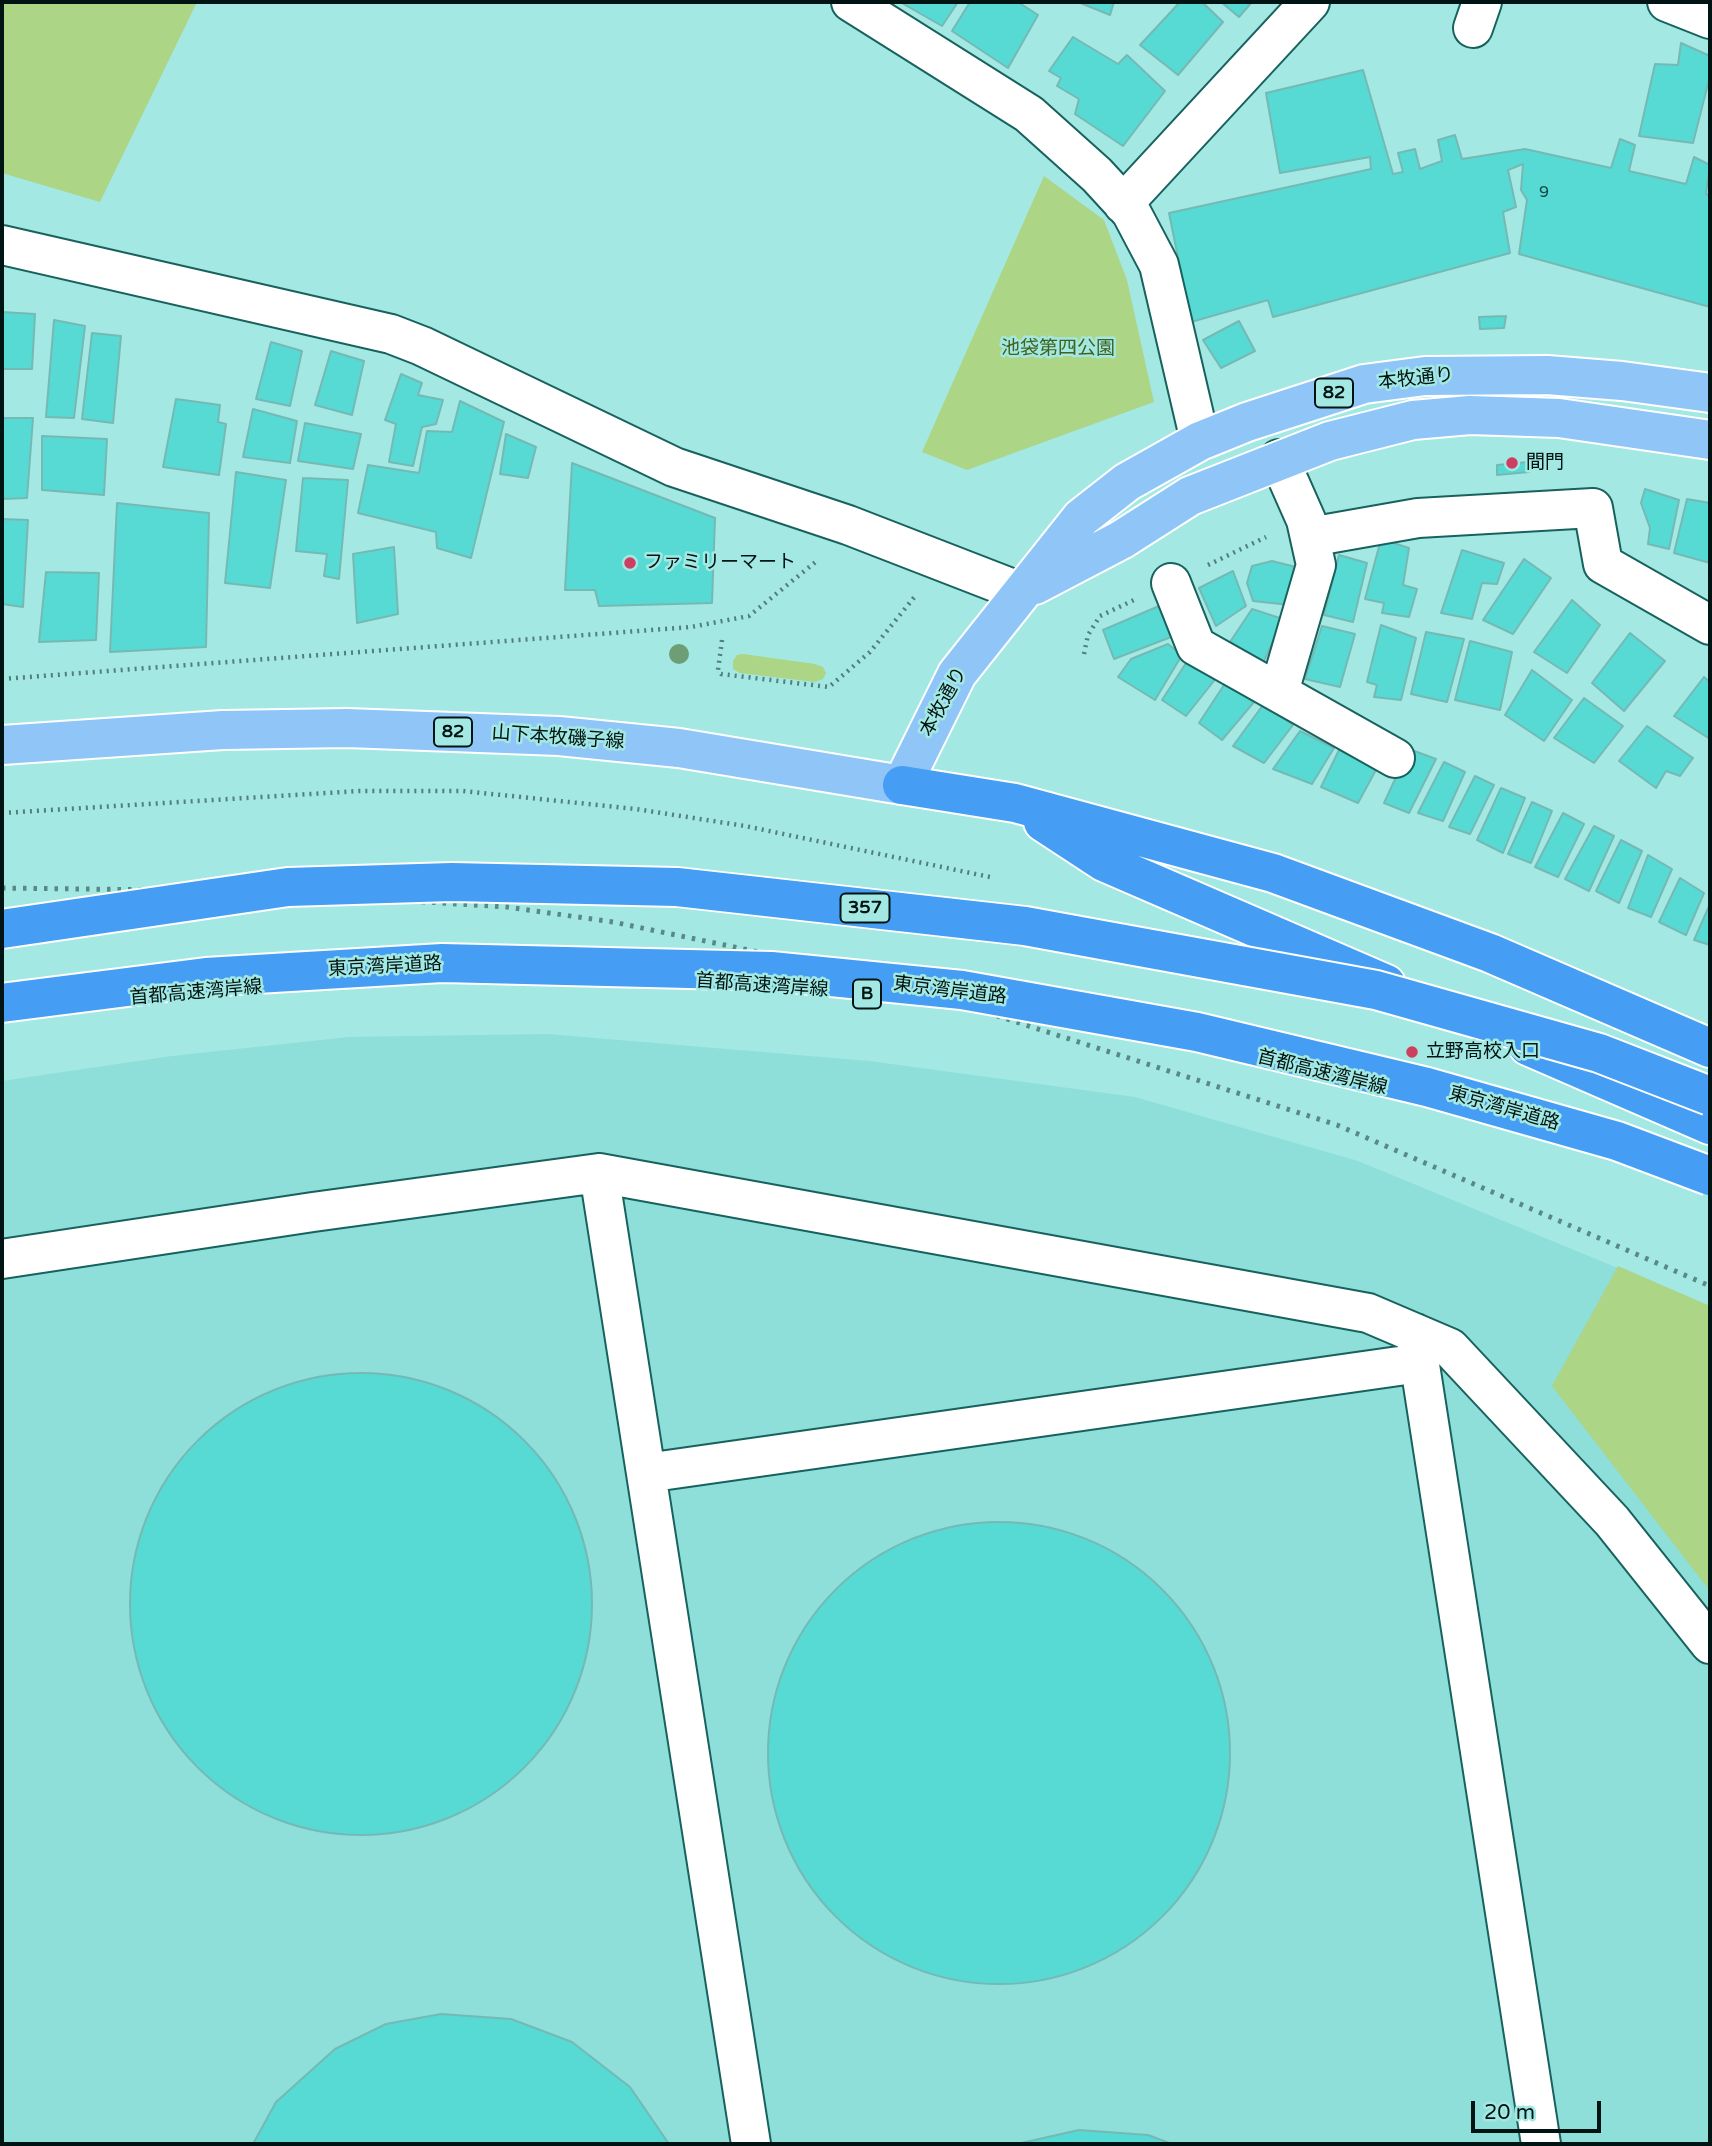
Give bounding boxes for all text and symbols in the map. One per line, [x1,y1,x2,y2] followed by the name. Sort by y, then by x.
[1539,183,1549,203] house number: 9
[1001,338,1115,360] park label: 池袋第四公園
[1377,364,1455,394] street label: 本牧通り
[1315,379,1353,408] road number: 82
[1526,452,1564,474] place label: 間門
[1504,455,1520,471] marker: 間門
[644,552,796,574] place label: ファミリーマート
[622,555,638,571] marker: ファミリーマート
[916,663,972,741] street label: 本牧通り
[434,718,472,746] road number: 82
[491,722,625,754] street label: 山下本牧磯子線
[840,894,890,923] road number: 357
[327,953,443,981] street label: 東京湾岸道路
[695,970,829,1002] street label: 首都高速湾岸線
[892,973,1008,1009] street label: 東京湾岸道路
[129,976,263,1010] street label: 首都高速湾岸線
[853,979,881,1009] road number: B
[1426,1041,1540,1063] place label: 立野高校入口
[1404,1044,1420,1060] marker: 立野高校入口
[1255,1046,1389,1100] street label: 首都高速湾岸線
[1446,1082,1562,1136] street label: 東京湾岸道路
[1474,2086,1604,2130] scale bar
[1484,2100,1535,2125] text: 20 m

